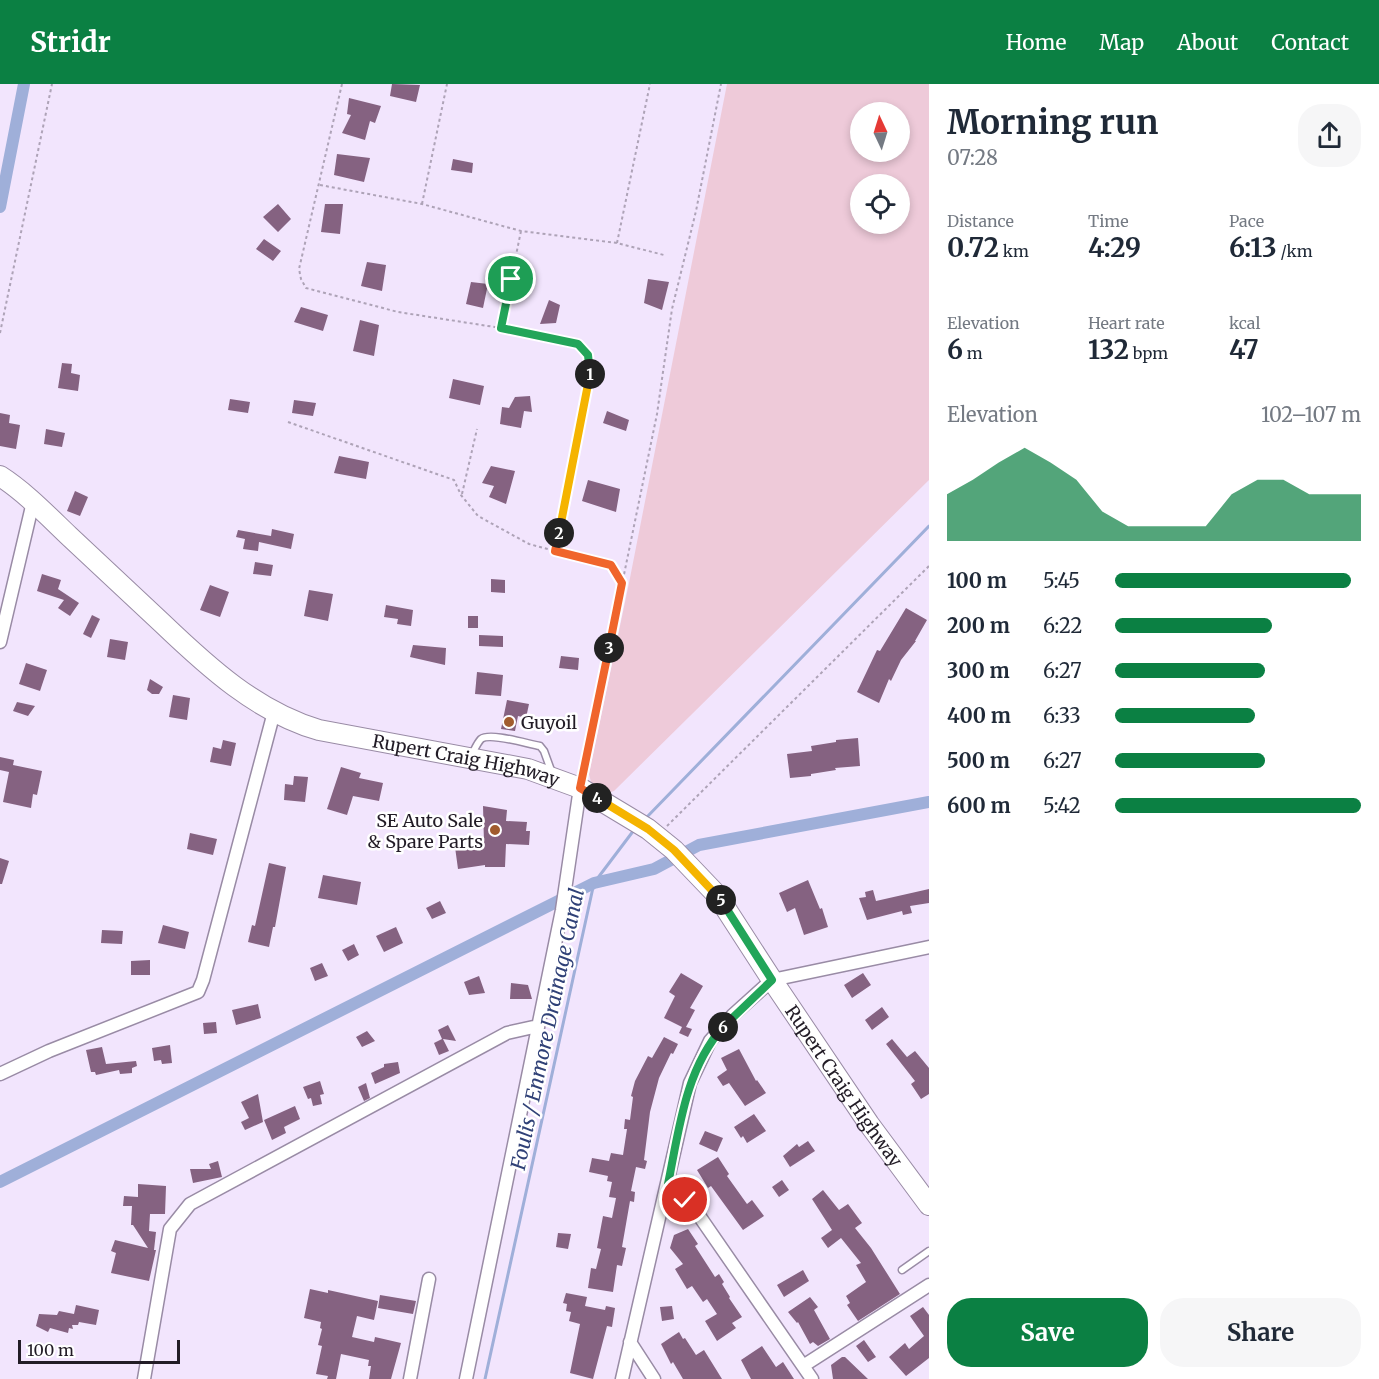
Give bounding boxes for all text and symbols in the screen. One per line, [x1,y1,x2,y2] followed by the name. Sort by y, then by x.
[30,24,111,60] text: Stridr
[1006,29,1066,56] text: Home
[1099,29,1144,56] text: Map
[1177,29,1238,56] text: About
[1271,29,1349,56] text: Contact
[850,102,910,162] north arrow
[850,102,910,234] map controls
[947,102,1158,143] text: Morning run
[1298,104,1361,167] button: share
[947,145,998,170] text: 07:28
[850,174,910,234] button: locate
[947,211,1014,231] text: Distance
[1088,211,1129,231] text: Time
[1229,211,1264,231] text: Pace
[947,231,999,264] text: 0.72
[1088,231,1141,264] text: 4:29
[1229,231,1277,264] text: 6:13
[999,241,1029,261] text: km
[1277,241,1313,261] text: /km
[485,253,536,304] pin
[494,262,527,295] icon: arrive
[947,313,1020,333] text: Elevation
[1088,313,1165,333] text: Heart rate
[1229,313,1260,333] text: kcal
[947,333,963,366] text: 6
[1088,333,1129,366] text: 132
[1229,333,1258,366] text: 47
[963,343,983,363] text: m
[1129,343,1168,363] text: bpm
[575,359,605,389] pin: 1
[586,364,594,384] text: 1
[947,402,1038,427] text: Elevation
[1261,402,1361,427] text: 102–107 m
[544,518,574,548] pin: 2
[554,523,564,543] text: 2
[947,568,1007,593] text: 100 m
[1043,568,1080,593] text: 5:45
[947,613,1010,638] text: 200 m
[1043,613,1082,638] text: 6:22
[594,633,624,663] pin: 3
[604,638,614,658] text: 3
[947,658,1010,683] text: 300 m
[1043,658,1082,683] text: 6:27
[947,703,1011,728] text: 400 m
[1043,703,1081,728] text: 6:33
[521,711,578,734] place label: Guyoil
[502,715,516,729] marker: Guyoil
[371,729,563,791] street label: Rupert Craig Highway
[947,748,1010,773] text: 500 m
[1043,748,1082,773] text: 6:27
[582,783,612,813] pin: 4
[592,788,602,808] text: 4
[947,793,1011,818] text: 600 m
[1043,793,1081,818] text: 5:42
[367,809,483,853] place label: SE Auto Sale & Spare Parts
[488,823,502,837] marker: SE Auto Sale & Spare Parts
[706,885,736,915] pin: 5
[505,886,589,1173] water label: Foulis / Enmore Drainage Canal
[716,890,726,910] text: 5
[781,1000,908,1171] street label: Rupert Craig Highway
[708,1012,738,1042] pin: 6
[718,1017,728,1037] text: 6
[659,1174,710,1225] pin
[668,1183,701,1216] icon: check
[947,1298,1148,1367] button: Save
[1160,1298,1361,1367] button: Share
[18,1337,180,1364] scale bar
[27,1340,74,1360] text: 100 m

